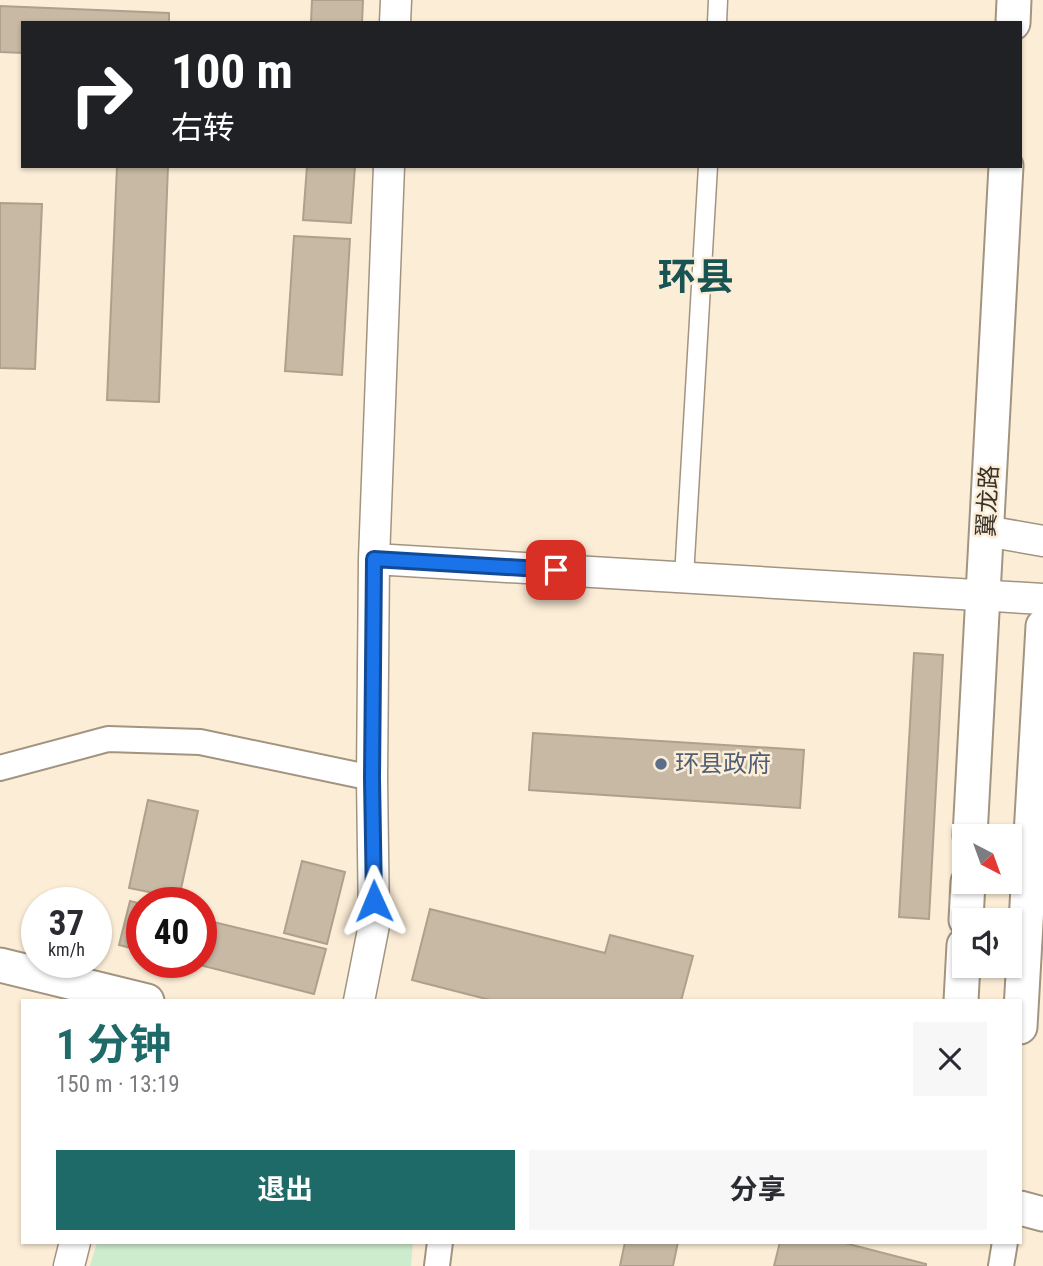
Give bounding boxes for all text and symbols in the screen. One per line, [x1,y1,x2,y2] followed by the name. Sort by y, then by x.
[171,43,293,100] text: 100 m
[56,49,147,140] icon: right
[171,109,235,147] text: 右转
[658,255,734,299] district label: 环县
[972,464,1004,538] street label: 翼龙路
[526,540,586,600] pin
[537,551,575,589] icon: arrive
[675,750,771,778] place label: 环县政府
[653,756,669,772] marker: 环县政府
[952,824,1022,894] north arrow
[952,824,1022,978] map controls
[337,864,411,938] position arrow
[126,887,217,978] speed limit sign: 40
[49,903,84,944] text: 37
[952,908,1022,978] button: sound
[48,939,85,960] text: km/h
[56,1020,171,1069] text: 1 分钟
[913,1022,987,1096] button: close
[56,1071,180,1098] text: 150 m · 13:19
[56,1150,515,1230] button: 退出
[529,1150,987,1230] button: 分享

